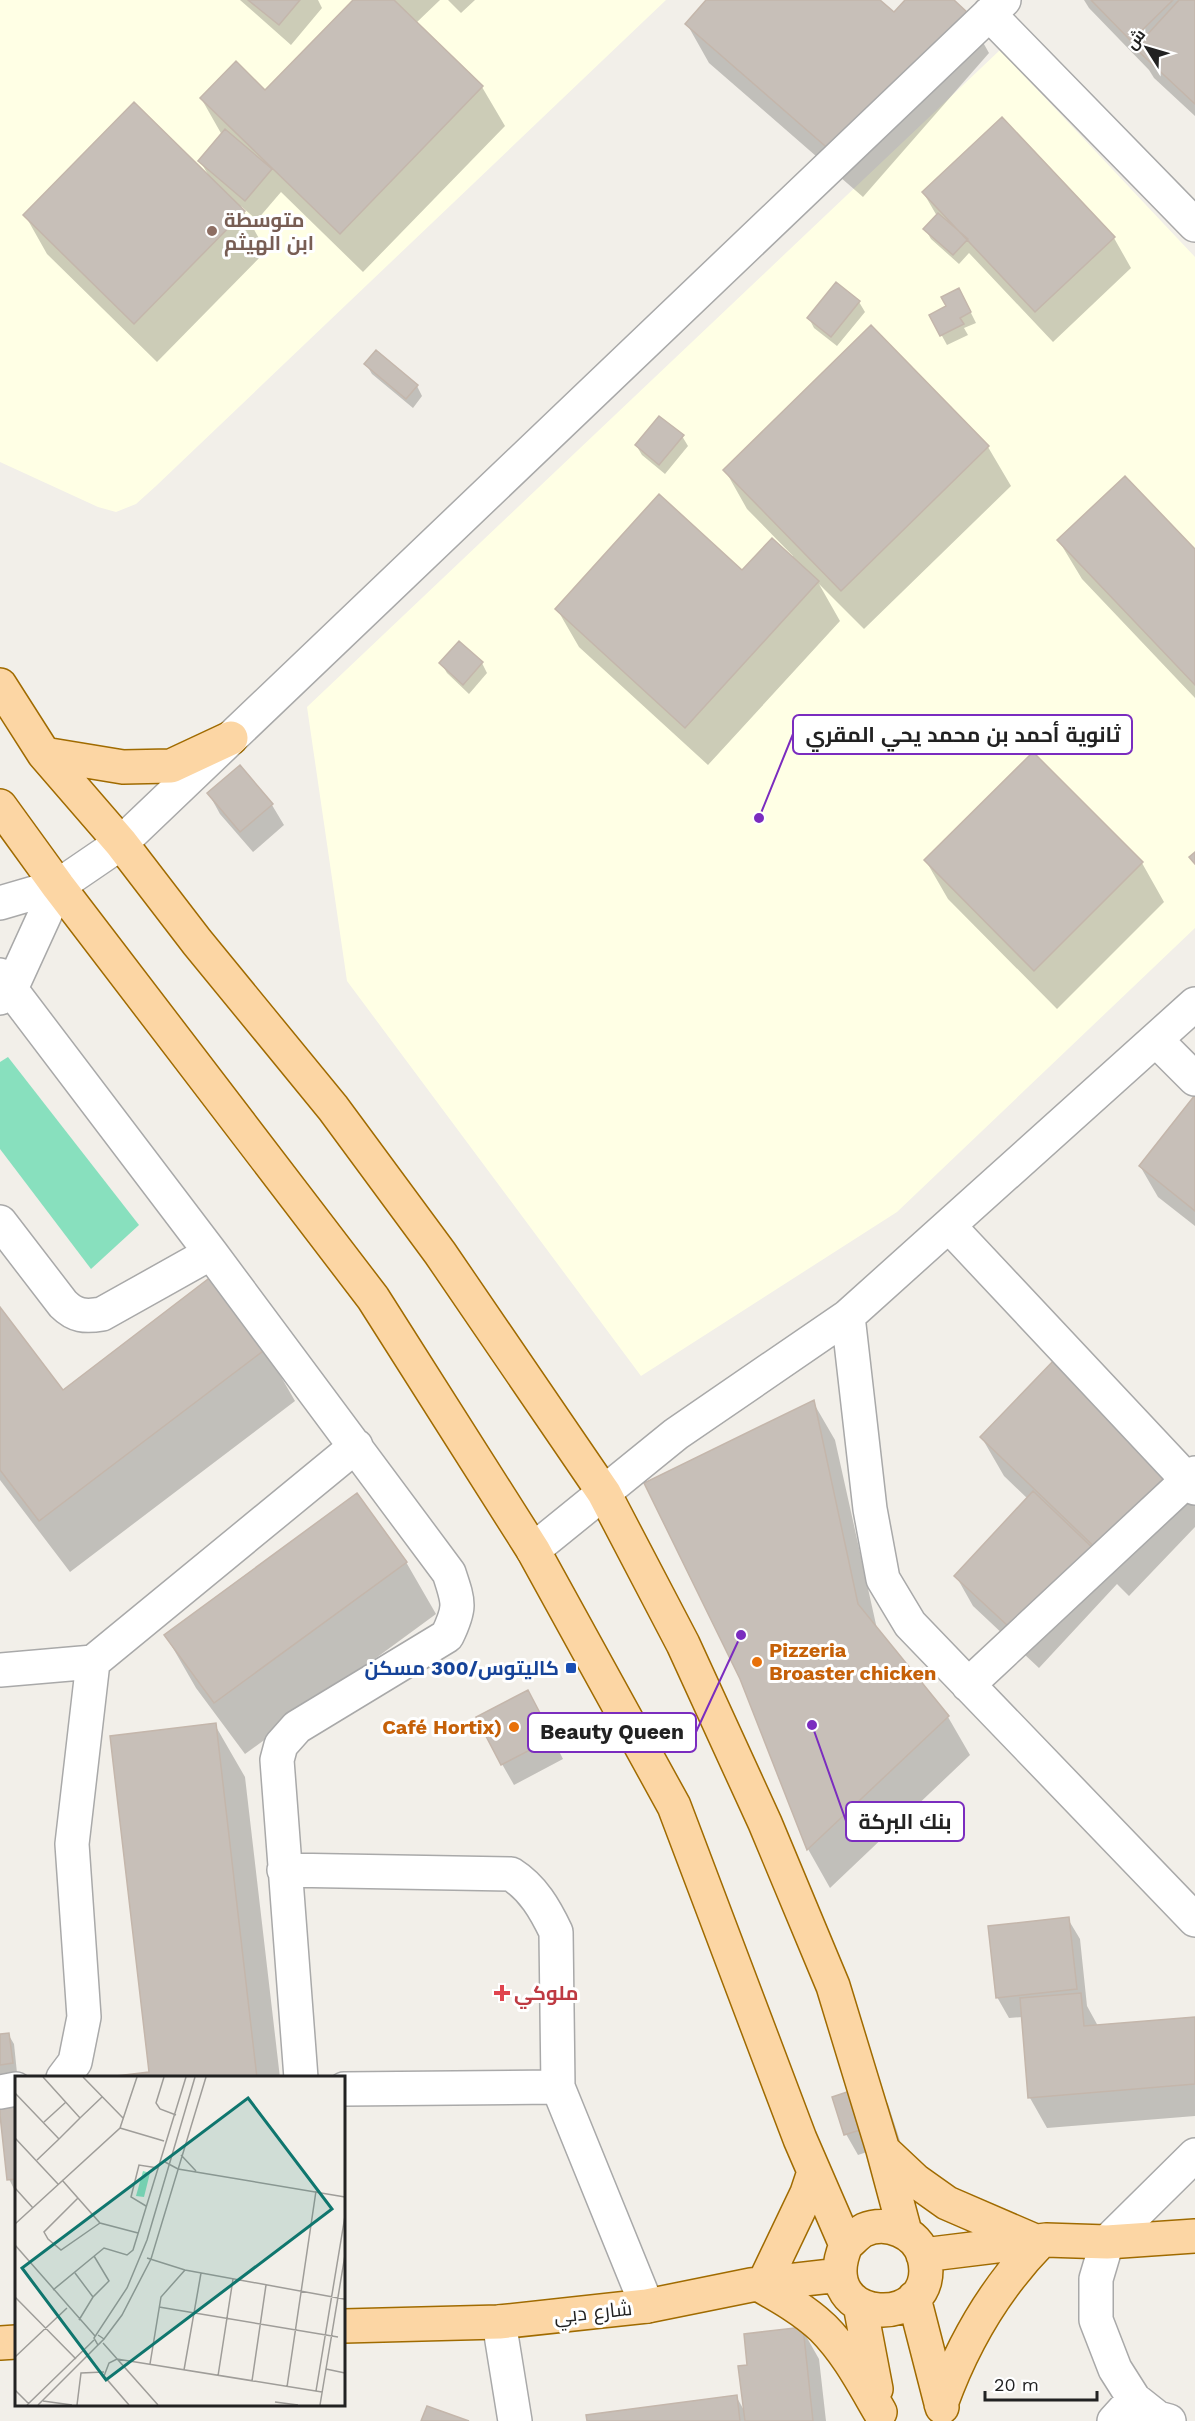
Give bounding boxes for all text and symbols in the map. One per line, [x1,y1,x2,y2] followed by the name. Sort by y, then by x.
[1117,18,1177,78] north arrow
[1122,25,1149,53] text: ش
[224,208,314,257] place label: متوسطة ابن الهيثم
[205,224,219,238] marker: متوسطة ابن الهيثم
[793,715,1132,754] callout: ثانوية أحمد بن محمد يحي المقري
[806,721,1121,752] text: ثانوية أحمد بن محمد يحي المقري
[769,1638,936,1685] place label: Pizzeria Broaster chicken
[750,1655,764,1669] marker: Pizzeria Broaster chicken
[365,1656,559,1680] place label: كاليتوس/300 مسكن
[564,1661,578,1675] marker: كاليتوس/300 مسكن
[528,1713,696,1752] callout: Beauty Queen
[382,1715,502,1739] place label: Café Hortix)
[540,1719,684,1744] text: Beauty Queen
[507,1720,521,1734] marker: Café Hortix)
[846,1802,964,1841] callout: بنك البركة
[858,1809,952,1834] text: بنك البركة
[514,1981,579,2009] place label: ملوكي
[495,1986,509,2000] marker: ملوكي
[15,2076,345,2406] inset map
[553,2296,634,2332] street label: شارع دبي
[985,2364,1098,2402] scale bar
[994,2374,1039,2395] text: 20 m

